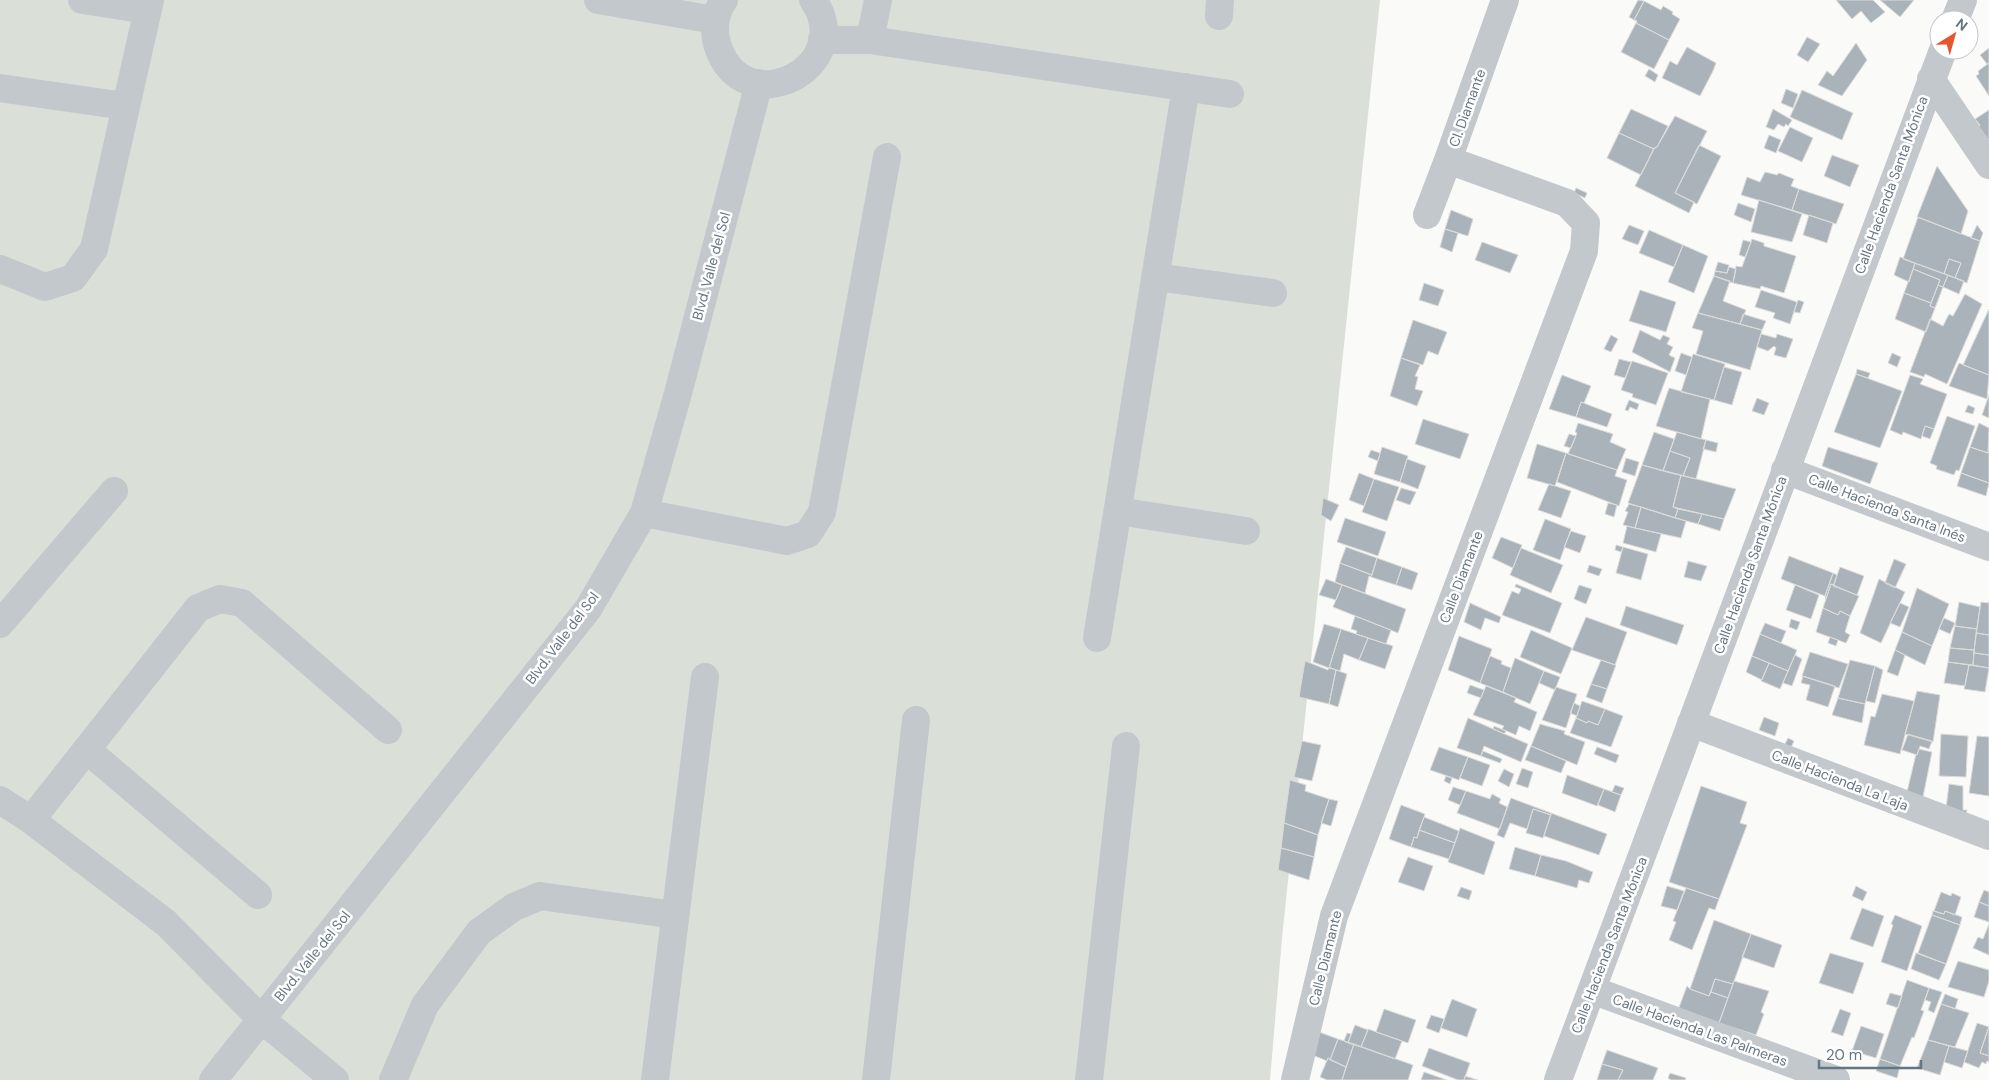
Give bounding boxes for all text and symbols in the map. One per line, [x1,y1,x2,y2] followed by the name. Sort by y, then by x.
[1929,10,1979,60] north arrow
[1952,14,1971,35] text: N
[1445,67,1489,149] street label: Cl. Diamante
[1850,94,1932,276] street label: Calle Hacienda Santa Mónica
[688,210,734,322] street label: Blvd. Valle del Sol
[1806,470,1968,546] street label: Calle Hacienda Santa Inés
[1709,474,1791,656] street label: Calle Hacienda Santa Mónica
[1435,528,1487,626] street label: Calle Diamante
[521,588,603,688] street label: Blvd. Valle del Sol
[1769,746,1911,814] street label: Calle Hacienda La Laja
[1567,854,1651,1036] street label: Calle Hacienda Santa Mónica
[270,907,354,1005] street label: Blvd. Valle del Sol
[1304,908,1346,1008] street label: Calle Diamante
[1610,990,1790,1070] street label: Calle Hacienda Las Palmeras
[1819,1038,1922,1070] scale bar
[1826,1045,1862,1065] text: 20 m

